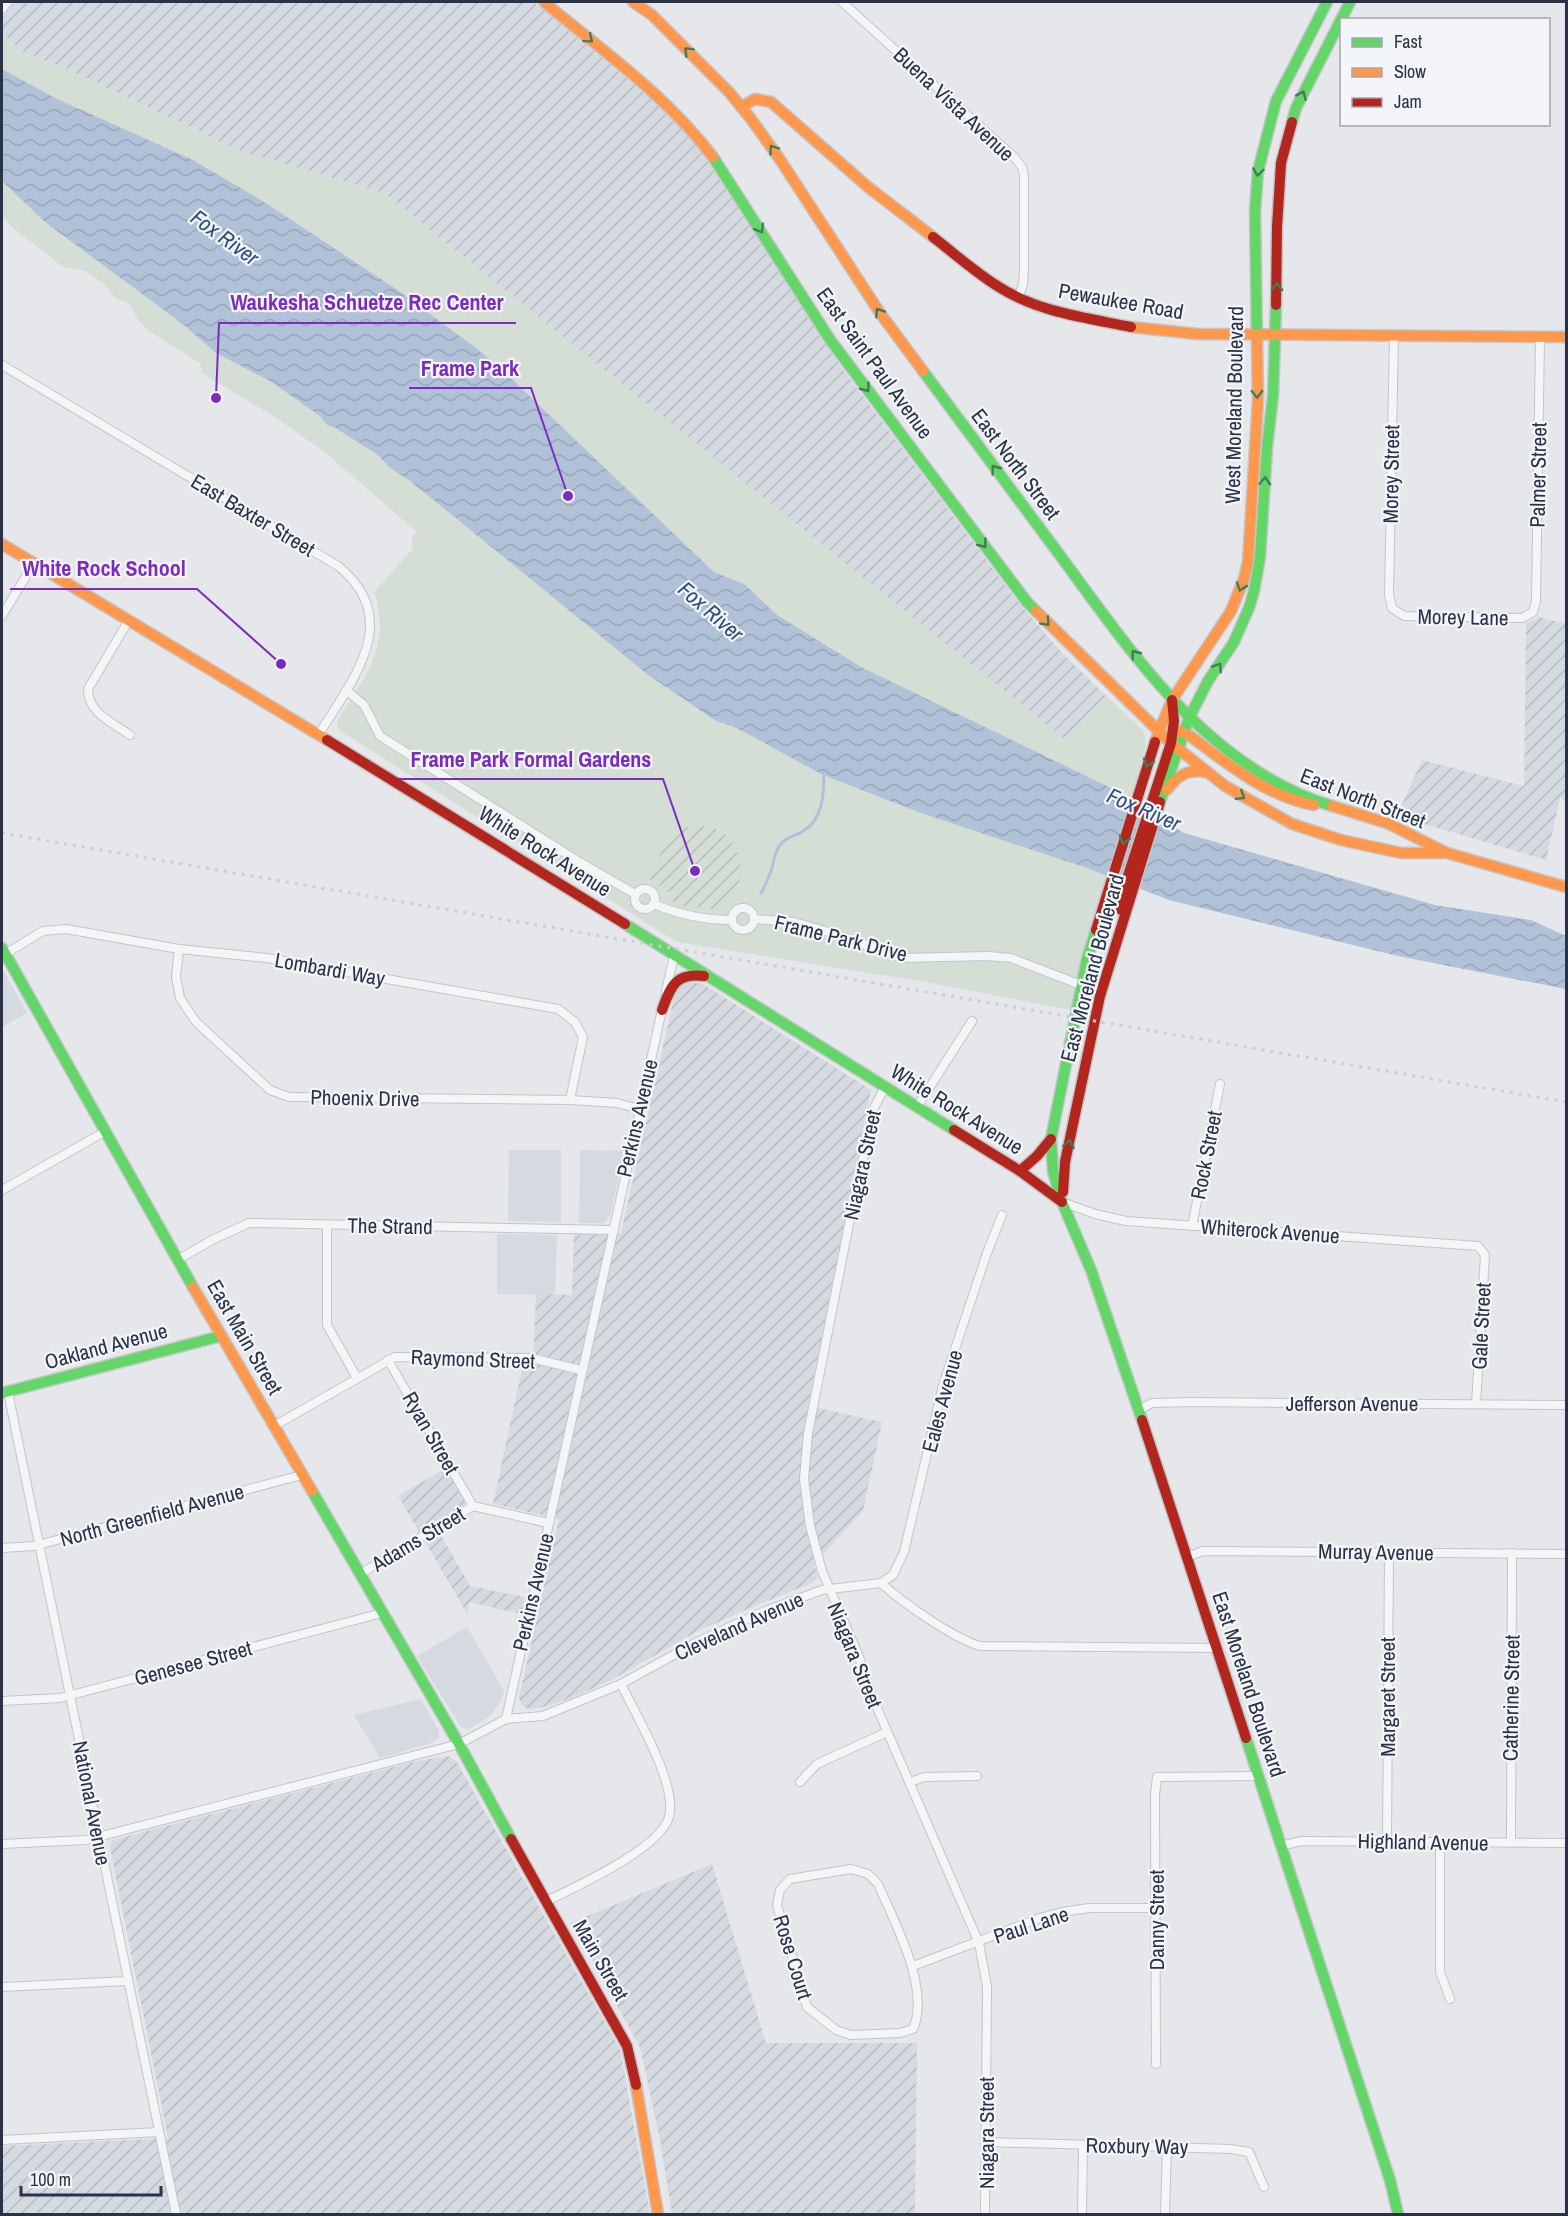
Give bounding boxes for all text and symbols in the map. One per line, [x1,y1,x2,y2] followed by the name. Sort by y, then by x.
[1340,18,1550,126] legend
[1394,29,1422,54] text: Fast
[582,32,593,43] one-way arrow
[887,40,1021,168] street label: Buena Vista Avenue
[684,47,695,57] one-way arrow
[1394,59,1426,84] text: Slow
[1394,89,1422,114] text: Jam
[1295,91,1307,102] one-way arrow
[769,144,780,155] one-way arrow
[1253,167,1265,176] one-way arrow
[185,202,266,273] water label: Fox River
[753,222,764,233] one-way arrow
[1056,276,1186,326] street label: Pewaukee Road
[810,281,940,445] street label: East Saint Paul Avenue
[1271,282,1283,291] one-way arrow
[219,283,516,323] callout: Waukesha Schuetze Rec Center
[230,287,504,317] text: Waukesha Schuetze Rec Center
[1218,306,1250,504] street label: West Moreland Boulevard
[875,308,886,319] one-way arrow
[409,348,531,388] callout: Frame Park
[421,353,520,383] text: Frame Park
[859,381,870,392] one-way arrow
[1251,389,1263,398] one-way arrow
[965,403,1067,526] street label: East North Street
[1523,422,1553,528] street label: Palmer Street
[1376,424,1406,524] street label: Morey Street
[992,464,1003,475] one-way arrow
[186,467,321,564] street label: East Baxter Street
[1258,477,1271,486] one-way arrow
[975,537,986,548] one-way arrow
[10,549,197,589] callout: White Rock School
[22,553,186,583] text: White Rock School
[672,574,751,648] water label: Fox River
[1236,581,1249,592] one-way arrow
[1417,602,1509,632] street label: Morey Lane
[1039,616,1050,626] one-way arrow
[1132,650,1143,661] one-way arrow
[1211,662,1222,673] one-way arrow
[398,739,663,779] callout: Frame Park Formal Gardens
[411,744,651,774] text: Frame Park Formal Gardens
[1142,757,1155,768] one-way arrow
[1296,761,1430,835] street label: East North Street
[1102,780,1186,838] water label: Fox River
[1235,788,1245,800] one-way arrow
[473,799,617,903] street label: White Rock Avenue
[1118,834,1131,845] one-way arrow
[1053,871,1131,1065] street label: East Moreland Boulevard
[772,907,910,969] street label: Frame Park Drive
[273,945,388,993] street label: Lombardi Way
[609,1056,665,1180] street label: Perkins Avenue
[885,1057,1029,1161] street label: White Rock Avenue
[310,1083,420,1113] street label: Phoenix Drive
[836,1107,888,1223] street label: Niagara Street
[1183,1108,1229,1202] street label: Rock Street
[1062,1139,1075,1149] one-way arrow
[347,1211,433,1241] street label: The Strand
[1199,1212,1341,1250] street label: Whiterock Avenue
[200,1274,290,1400] street label: East Main Street
[1464,1282,1498,1370] street label: Gale Street
[41,1316,171,1376] street label: Oakland Avenue
[410,1342,536,1376] street label: Raymond Street
[914,1347,970,1455] street label: Eales Avenue
[396,1386,466,1480] street label: Ryan Street
[1286,1389,1418,1418] street label: Jefferson Avenue
[57,1477,247,1553] street label: North Greenfield Avenue
[365,1500,470,1579] street label: Adams Street
[505,1530,561,1654] street label: Perkins Avenue
[1318,1536,1434,1568] street label: Murray Avenue
[670,1585,808,1667] street label: Cleveland Avenue
[1205,1588,1293,1780] street label: East Moreland Boulevard
[821,1598,889,1713] street label: Niagara Street
[131,1633,255,1693] street label: Genesee Street
[1495,1634,1527,1761] street label: Catherine Street
[1373,1637,1402,1757] street label: Margaret Street
[66,1738,118,1868] street label: National Avenue
[1357,1826,1489,1858] street label: Highland Avenue
[1142,1870,1171,1970] street label: Danny Street
[990,1899,1072,1951] street label: Paul Lane
[766,1911,820,2003] street label: Rose Court
[566,1914,636,2006] street label: Main Street
[972,2077,1001,2189] street label: Niagara Street
[1085,2131,1189,2161] street label: Roxbury Way
[21,2159,160,2197] scale bar
[30,2167,71,2192] text: 100 m

